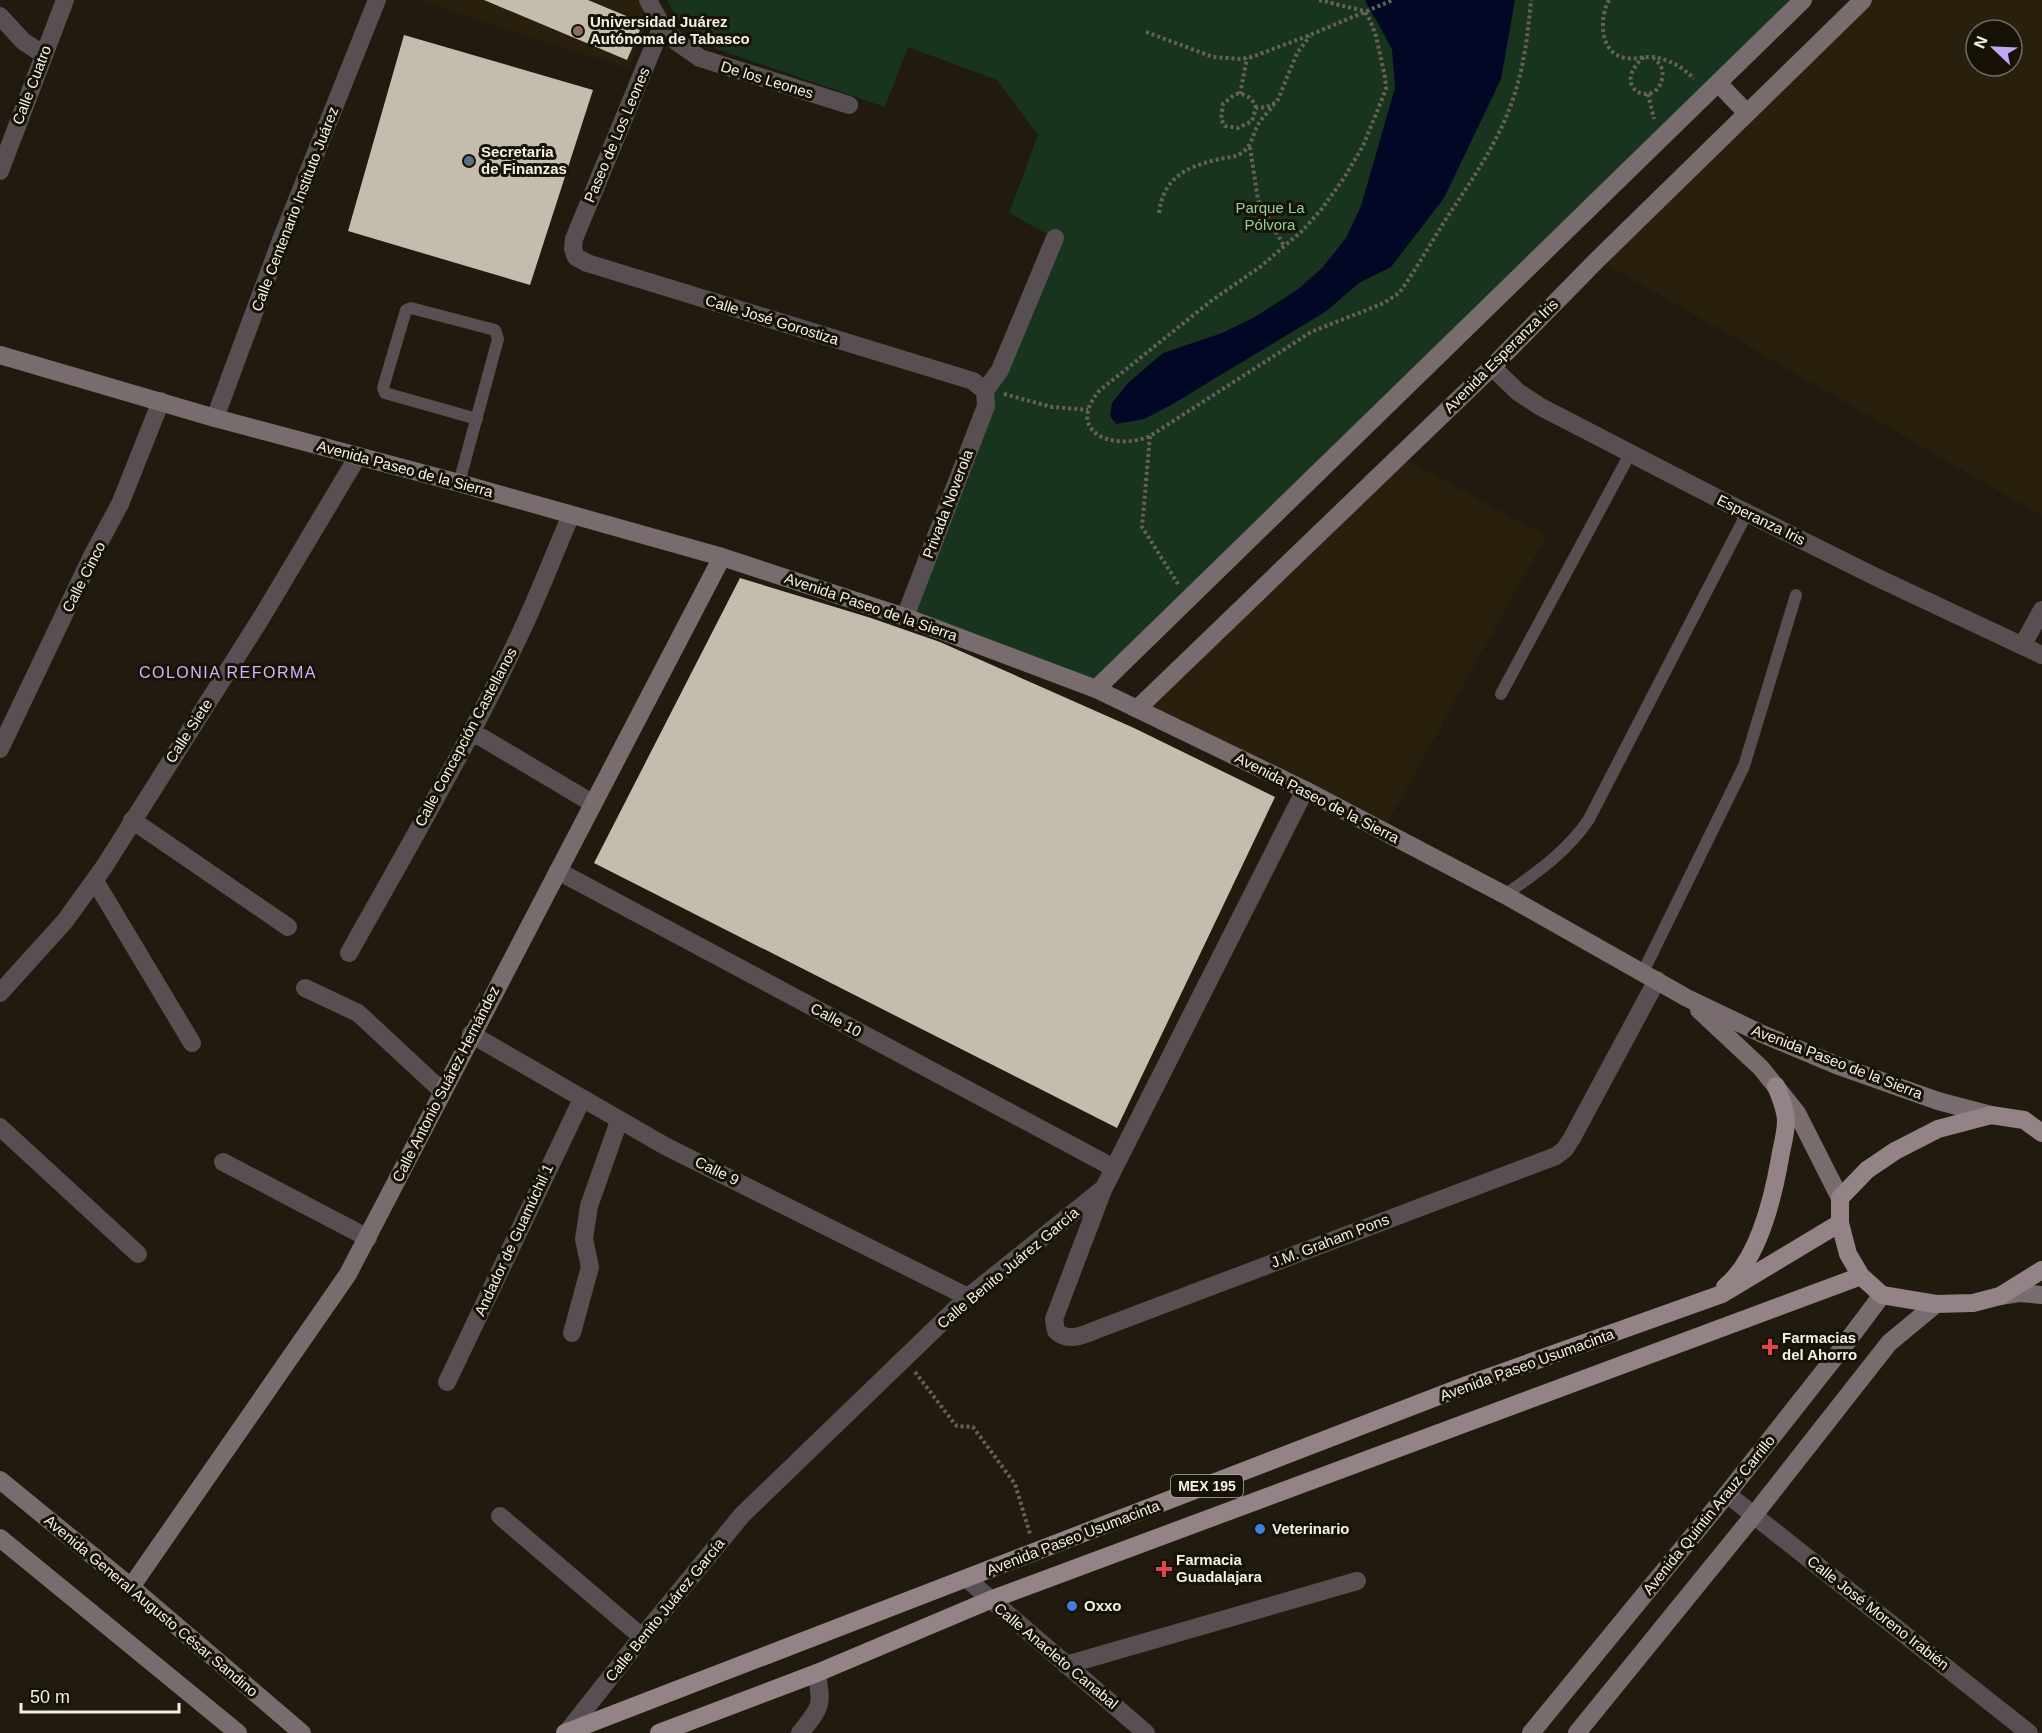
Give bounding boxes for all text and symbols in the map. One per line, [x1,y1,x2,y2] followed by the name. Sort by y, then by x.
[590,13,750,47] place label: Universidad Juárez Autónoma de Tabasco
[1964,18,2024,78] north arrow
[571,24,585,38] marker: Universidad Juárez Autónoma de Tabasco
[1971,34,1991,51] text: N
[9,43,54,127] street label: Calle Cuatro
[719,57,815,102] street label: De los Leones
[580,65,653,205] street label: Paseo de Los Leones
[248,104,341,313] street label: Calle Centenario Instituto Juárez
[481,143,567,177] place label: Secretaria de Finanzas
[462,154,476,168] marker: Secretaria de Finanzas
[1235,199,1305,233] park label: Parque La Pólvora
[703,291,841,348] street label: Calle José Gorostiza
[1440,295,1561,416] street label: Avenida Esperanza Iris
[315,437,496,500] street label: Avenida Paseo de la Sierra
[919,446,976,561] street label: Privada Noverola
[1714,491,1808,548] street label: Esperanza Iris
[59,539,109,615] street label: Calle Cinco
[783,569,960,644] street label: Avenida Paseo de la Sierra
[411,644,520,829] street label: Calle Concepción Castellanos
[139,664,317,681] district label: COLONIA REFORMA
[162,696,215,766] street label: Calle Siete
[1233,749,1403,847] street label: Avenida Paseo de la Sierra
[389,983,503,1185] street label: Calle Antonio Suárez Hernández
[808,999,865,1040] street label: Calle 10
[1749,1021,1926,1102] street label: Avenida Paseo de la Sierra
[693,1153,742,1188] street label: Calle 9
[471,1161,556,1319] street label: Andador de Guamúchil 1
[934,1203,1082,1332] street label: Calle Benito Juárez García
[1268,1210,1391,1271] street label: J.M. Graham Pons
[1437,1325,1617,1404] street label: Avenida Paseo Usumacinta
[1782,1329,1857,1363] place label: Farmacias del Ahorro
[1763,1340,1777,1354] marker: Farmacias del Ahorro
[1639,1432,1778,1598] street label: Avenida Quintin Arauz Carrillo
[1171,1475,1243,1497] road number: MEX 195
[984,1496,1162,1578] street label: Avenida Paseo Usumacinta
[41,1511,261,1700] street label: Avenida General Augusto César Sandino
[1272,1520,1350,1537] place label: Veterinario
[1253,1522,1267,1536] marker: Veterinario
[602,1534,728,1685] street label: Calle Benito Juárez García
[1176,1551,1263,1585] place label: Farmacia Guadalajara
[1804,1552,1953,1673] street label: Calle José Moreno Irabién
[1157,1562,1171,1576] marker: Farmacia Guadalajara
[1084,1597,1122,1614] place label: Oxxo
[991,1599,1122,1712] street label: Calle Anacleto Canabal
[1065,1599,1079,1613] marker: Oxxo
[21,1676,178,1714] scale bar
[30,1687,70,1707] text: 50 m

